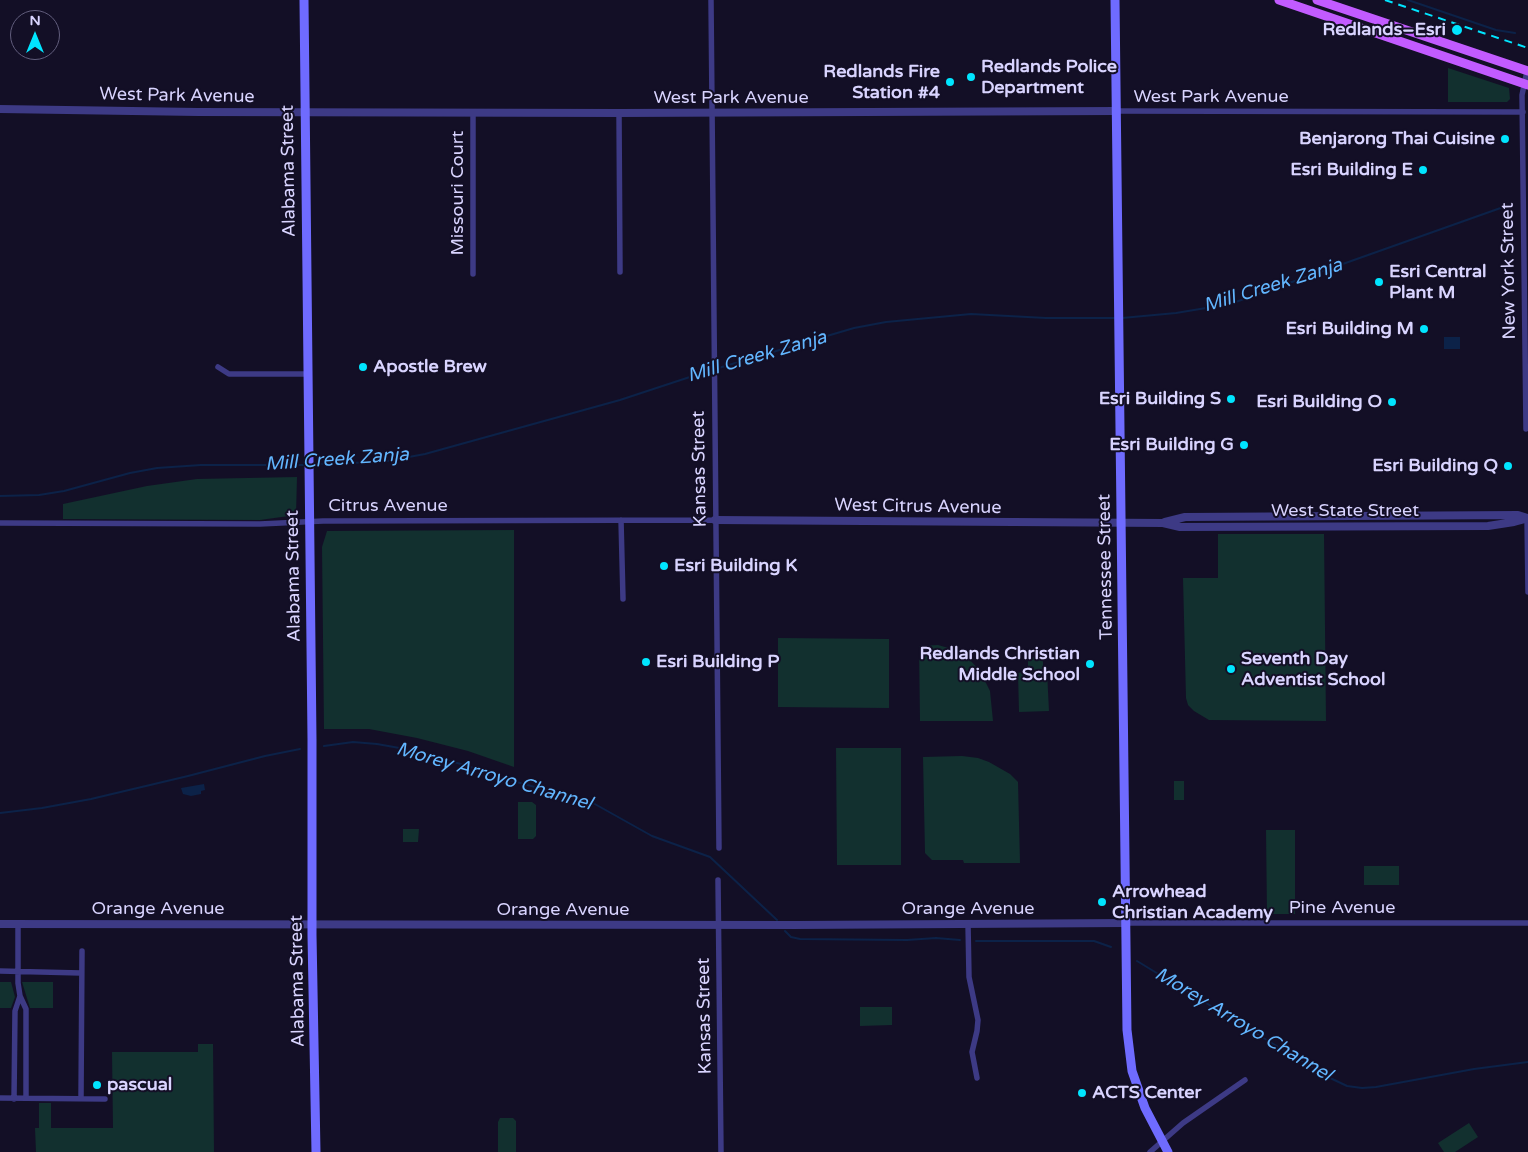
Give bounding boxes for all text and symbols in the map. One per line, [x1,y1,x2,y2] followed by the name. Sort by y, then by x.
[10,10,60,60] north arrow
[29,12,41,29] text: N
[1322,19,1446,41] place label: Redlands–Esri
[1450,23,1464,37] marker: Redlands–Esri
[981,56,1117,98] place label: Redlands Police Department
[823,61,940,104] place label: Redlands Fire Station #4
[965,71,977,83] marker: Redlands Police Department
[944,76,956,88] marker: Redlands Fire Station #4
[99,84,255,108] street label: West Park Avenue
[1133,86,1289,108] street label: West Park Avenue
[653,87,809,109] street label: West Park Avenue
[277,105,301,237] street label: Alabama Street
[1299,128,1495,150] place label: Benjarong Thai Cuisine
[447,131,469,255] street label: Missouri Court
[1499,133,1511,145] marker: Benjarong Thai Cuisine
[1290,159,1413,181] place label: Esri Building E
[1417,164,1429,176] marker: Esri Building E
[1497,202,1521,340] street label: New York Street
[1201,254,1345,318] water label: Mill Creek Zanja
[1389,261,1487,304] place label: Esri Central Plant M
[1373,276,1385,288] marker: Esri Central Plant M
[1285,318,1414,340] place label: Esri Building M
[1418,323,1430,335] marker: Esri Building M
[685,326,829,388] water label: Mill Creek Zanja
[373,356,487,378] place label: Apostle Brew
[357,361,369,373] marker: Apostle Brew
[1099,388,1221,410] place label: Esri Building S
[1256,391,1382,413] place label: Esri Building O
[1225,393,1237,405] marker: Esri Building S
[1386,396,1398,408] marker: Esri Building O
[688,410,712,528] street label: Kansas Street
[1109,434,1234,456] place label: Esri Building G
[1238,439,1250,451] marker: Esri Building G
[264,444,410,476] water label: Mill Creek Zanja
[1372,455,1498,477] place label: Esri Building Q
[1502,460,1514,472] marker: Esri Building Q
[1094,494,1118,640] street label: Tennessee Street
[328,495,448,517] street label: Citrus Avenue
[834,495,1002,519] street label: West Citrus Avenue
[1271,500,1419,522] street label: West State Street
[282,510,306,642] street label: Alabama Street
[674,555,797,577] place label: Esri Building K
[658,560,670,572] marker: Esri Building K
[920,643,1080,686] place label: Redlands Christian Middle School
[1241,648,1385,691] place label: Seventh Day Adventist School
[656,651,779,673] place label: Esri Building P
[640,656,652,668] marker: Esri Building P
[1084,658,1096,670] marker: Redlands Christian Middle School
[1225,663,1237,675] marker: Seventh Day Adventist School
[393,738,595,816] water label: Morey Arroyo Channel
[1112,881,1273,924] place label: Arrowhead Christian Academy
[1096,896,1108,908] marker: Arrowhead Christian Academy
[1289,897,1395,919] street label: Pine Avenue
[91,898,225,920] street label: Orange Avenue
[901,898,1035,920] street label: Orange Avenue
[496,899,630,921] street label: Orange Avenue
[286,915,310,1047] street label: Alabama Street
[693,957,717,1075] street label: Kansas Street
[1150,963,1336,1087] water label: Morey Arroyo Channel
[107,1074,172,1096] place label: pascual
[91,1079,103,1091] marker: pascual
[1092,1082,1201,1104] place label: ACTS Center
[1076,1087,1088,1099] marker: ACTS Center

